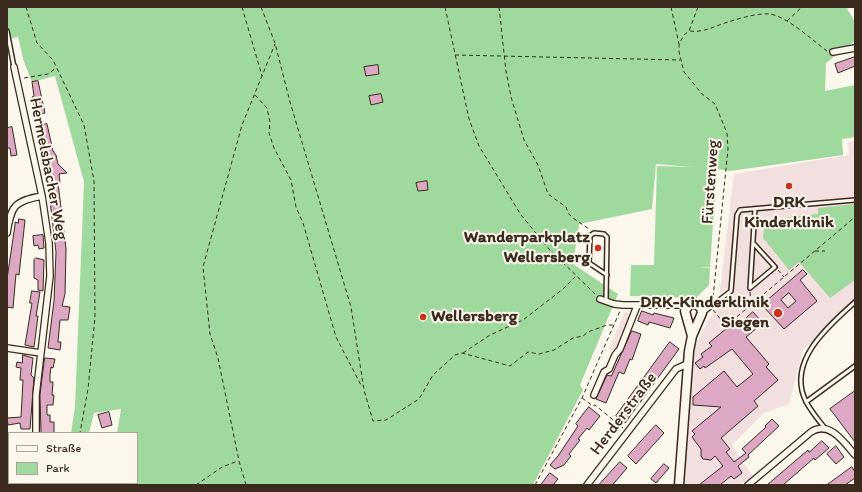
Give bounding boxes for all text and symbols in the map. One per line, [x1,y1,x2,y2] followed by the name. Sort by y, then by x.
[24,96,72,242] street label: Hermelsbacher Weg
[698,139,724,225] street label: Fürstenweg
[784,181,794,191] marker: DRK Kinderklinik
[744,193,834,233] place label: DRK Kinderklinik
[464,228,590,268] place label: Wanderparkplatz Wellersberg
[593,243,603,253] marker: Wanderparkplatz Wellersberg
[640,293,769,333] place label: DRK-Kinderklinik Siegen
[431,307,518,327] place label: Wellersberg
[772,307,784,319] marker: DRK-Kinderklinik Siegen
[418,312,428,322] marker: Wellersberg
[586,369,662,459] street label: Herderstraße
[8,432,138,484] legend
[46,441,81,455] text: Straße
[46,461,70,475] text: Park

